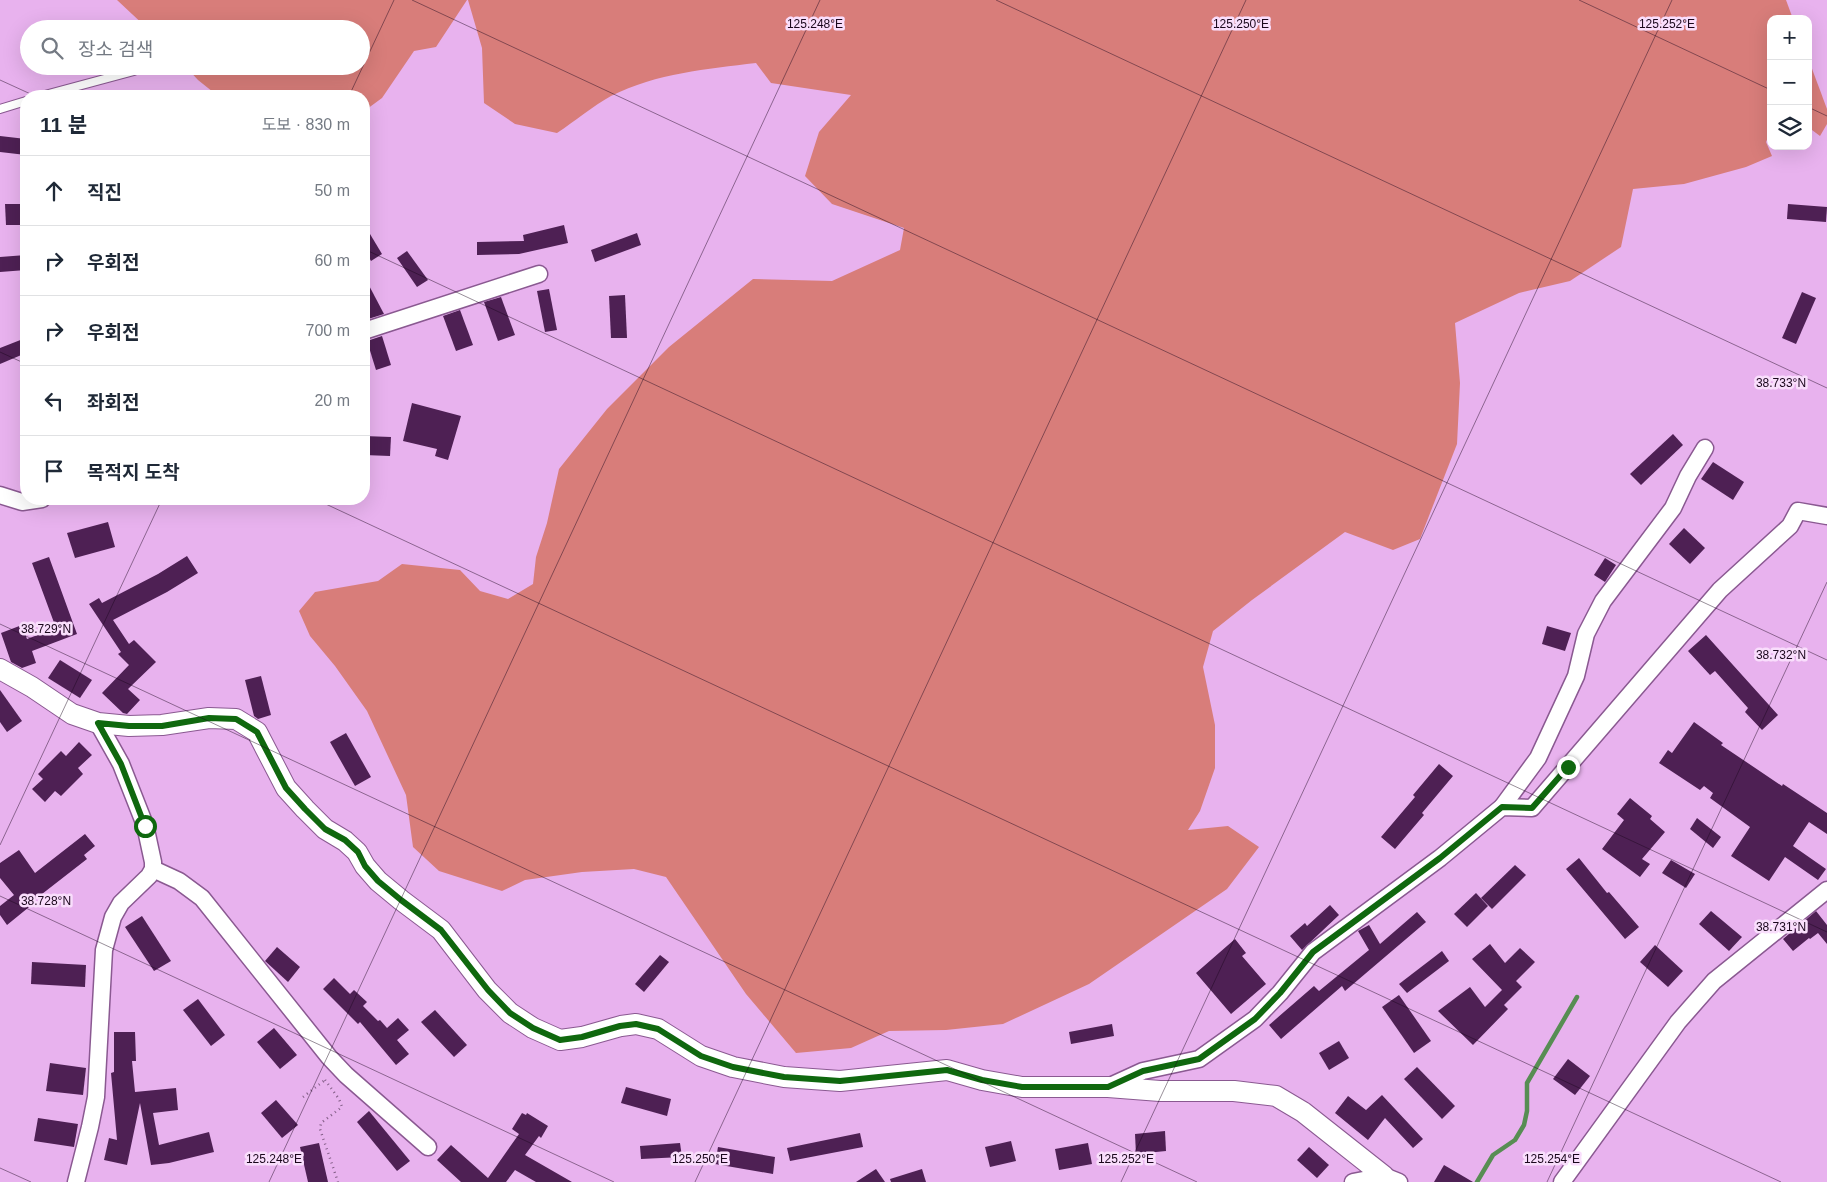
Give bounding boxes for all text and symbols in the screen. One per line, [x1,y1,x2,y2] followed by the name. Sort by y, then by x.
[1767,15,1812,150] map controls
[1767,15,1812,60] button: +
[787,17,843,31] text: 125.248°E
[1213,17,1269,31] text: 125.250°E
[1639,17,1695,31] text: 125.252°E
[20,20,370,75] search box
[38,34,66,62] icon: search
[78,39,153,60] text: 장소 검색
[1767,60,1812,105] button: −
[1767,105,1812,150] button: layers
[40,113,87,136] text: 11 분
[262,116,350,133] text: 도보 · 830 m
[40,177,68,205] icon: ahead
[87,182,122,203] text: 직진
[314,182,350,199] text: 50 m
[40,247,68,275] icon: right
[87,252,139,273] text: 우회전
[314,252,350,269] text: 60 m
[40,317,68,345] icon: right
[87,322,139,343] text: 우회전
[306,322,350,339] text: 700 m
[1756,376,1806,390] text: 38.733°N
[40,387,68,415] icon: left
[87,392,139,413] text: 좌회전
[314,392,350,409] text: 20 m
[40,457,68,485] icon: arrive
[87,462,180,483] text: 목적지 도착
[21,622,71,636] text: 38.729°N
[1756,648,1806,662] text: 38.732°N
[1557,756,1580,779] route end
[134,815,157,838] route start
[21,894,71,908] text: 38.728°N
[1756,920,1806,934] text: 38.731°N
[246,1152,302,1166] text: 125.248°E
[672,1152,728,1166] text: 125.250°E
[1098,1152,1154,1166] text: 125.252°E
[1524,1152,1580,1166] text: 125.254°E

